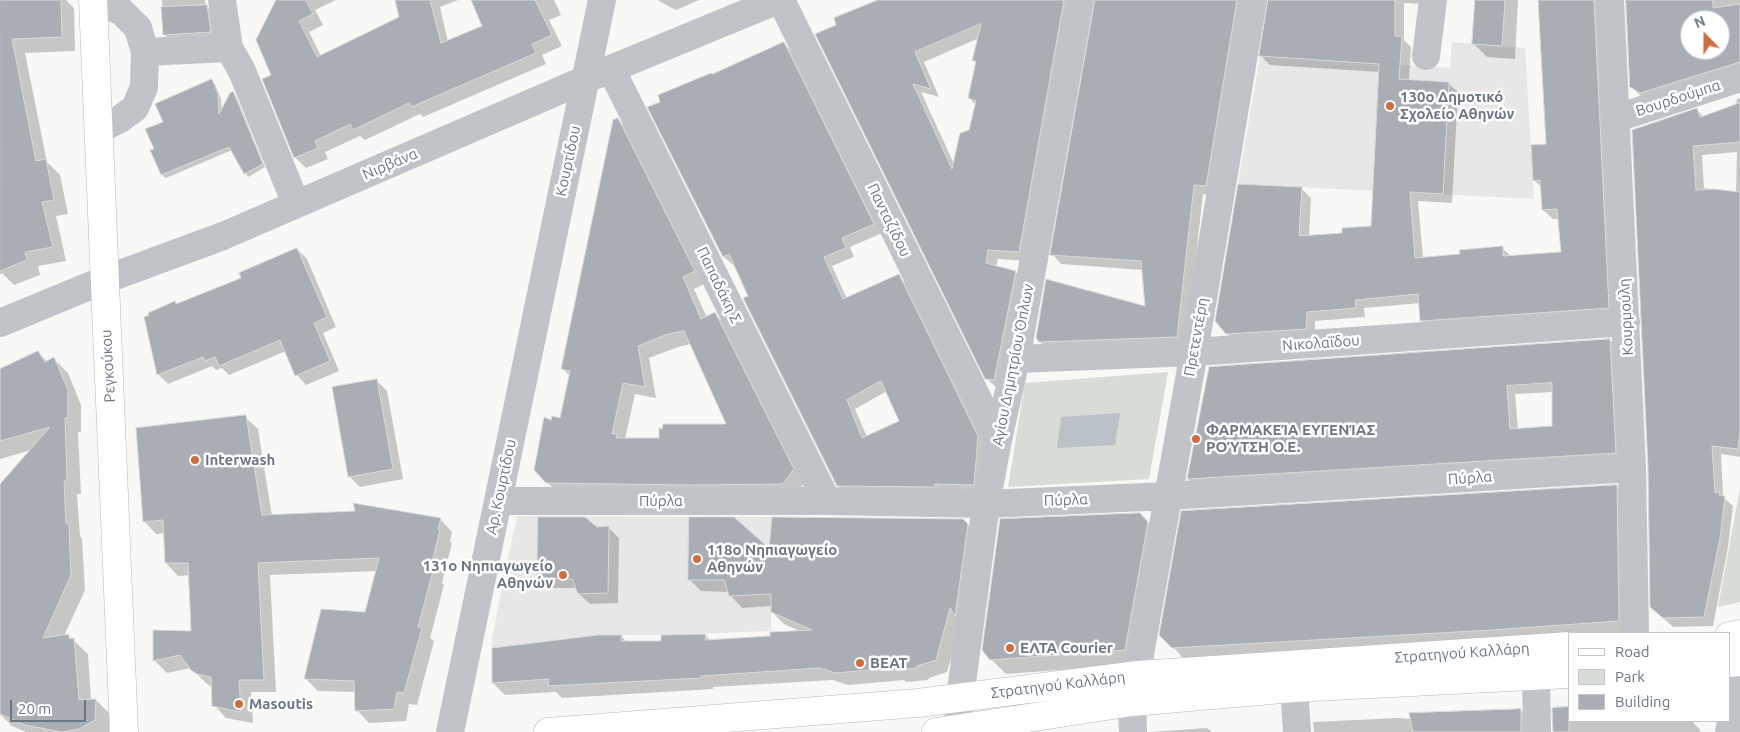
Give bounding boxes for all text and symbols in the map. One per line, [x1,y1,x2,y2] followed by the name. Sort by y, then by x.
[1680,10,1730,60] north arrow
[1692,13,1708,31] text: N
[1633,76,1723,120] street label: Βουρδούμπα
[1400,88,1514,123] place label: 130ο Δημοτικό Σχολείο Αθηνών
[1384,100,1396,112] marker: 130ο Δημοτικό Σχολείο Αθηνών
[552,124,584,198] street label: Κουρτίδου
[360,144,420,184] street label: Νιρβάνα
[863,180,915,260] street label: Πανταζίδου
[693,244,745,326] street label: Παπαδάκη Σ
[1615,278,1637,356] street label: Κουρμούλη
[988,282,1038,448] street label: Αγίου Δημητρίου Όπλων
[1180,296,1212,378] street label: Πρετεντέρη
[97,329,119,403] street label: Ρεγκούκου
[1282,331,1360,355] street label: Νικολαΐδου
[1206,421,1375,456] place label: ΦΑΡΜΑΚΕΊΑ ΕΥΓΕΝΊΑΣ ΡΟΎΤΣΗ Ο.Ε.
[1190,433,1202,445] marker: ΦΑΡΜΑΚΕΊΑ ΕΥΓΕΝΊΑΣ ΡΟΎΤΣΗ Ο.Ε.
[482,438,520,536] street label: Αρ. Κουρτίδου
[205,451,275,469] place label: Interwash
[189,454,201,466] marker: Interwash
[1447,467,1493,489] street label: Πύρλα
[1044,490,1088,510] street label: Πύρλα
[639,492,683,510] street label: Πύρλα
[707,541,837,576] place label: 118ο Νηπιαγωγείο Αθηνών
[691,553,703,565] marker: 118ο Νηπιαγωγείο Αθηνών
[423,557,553,592] place label: 131ο Νηπιαγωγείο Αθηνών
[557,569,569,581] marker: 131ο Νηπιαγωγείο Αθηνών
[1568,632,1730,722] legend
[1020,639,1113,657] place label: ΕΛΤΑ Courier
[1394,639,1530,667] street label: Στρατηγού Καλλάρη
[1004,642,1016,654] marker: ΕΛΤΑ Courier
[1615,643,1650,660] text: Road
[870,654,908,672] place label: ΒΕΑΤ
[854,657,866,669] marker: ΒΕΑΤ
[990,668,1126,702] street label: Στρατηγού Καλλάρη
[1615,668,1645,685] text: Park
[12,690,89,722] scale bar
[1615,693,1670,710] text: Building
[249,695,313,713] place label: Masoutis
[233,698,245,710] marker: Masoutis
[18,700,51,717] text: 20 m

